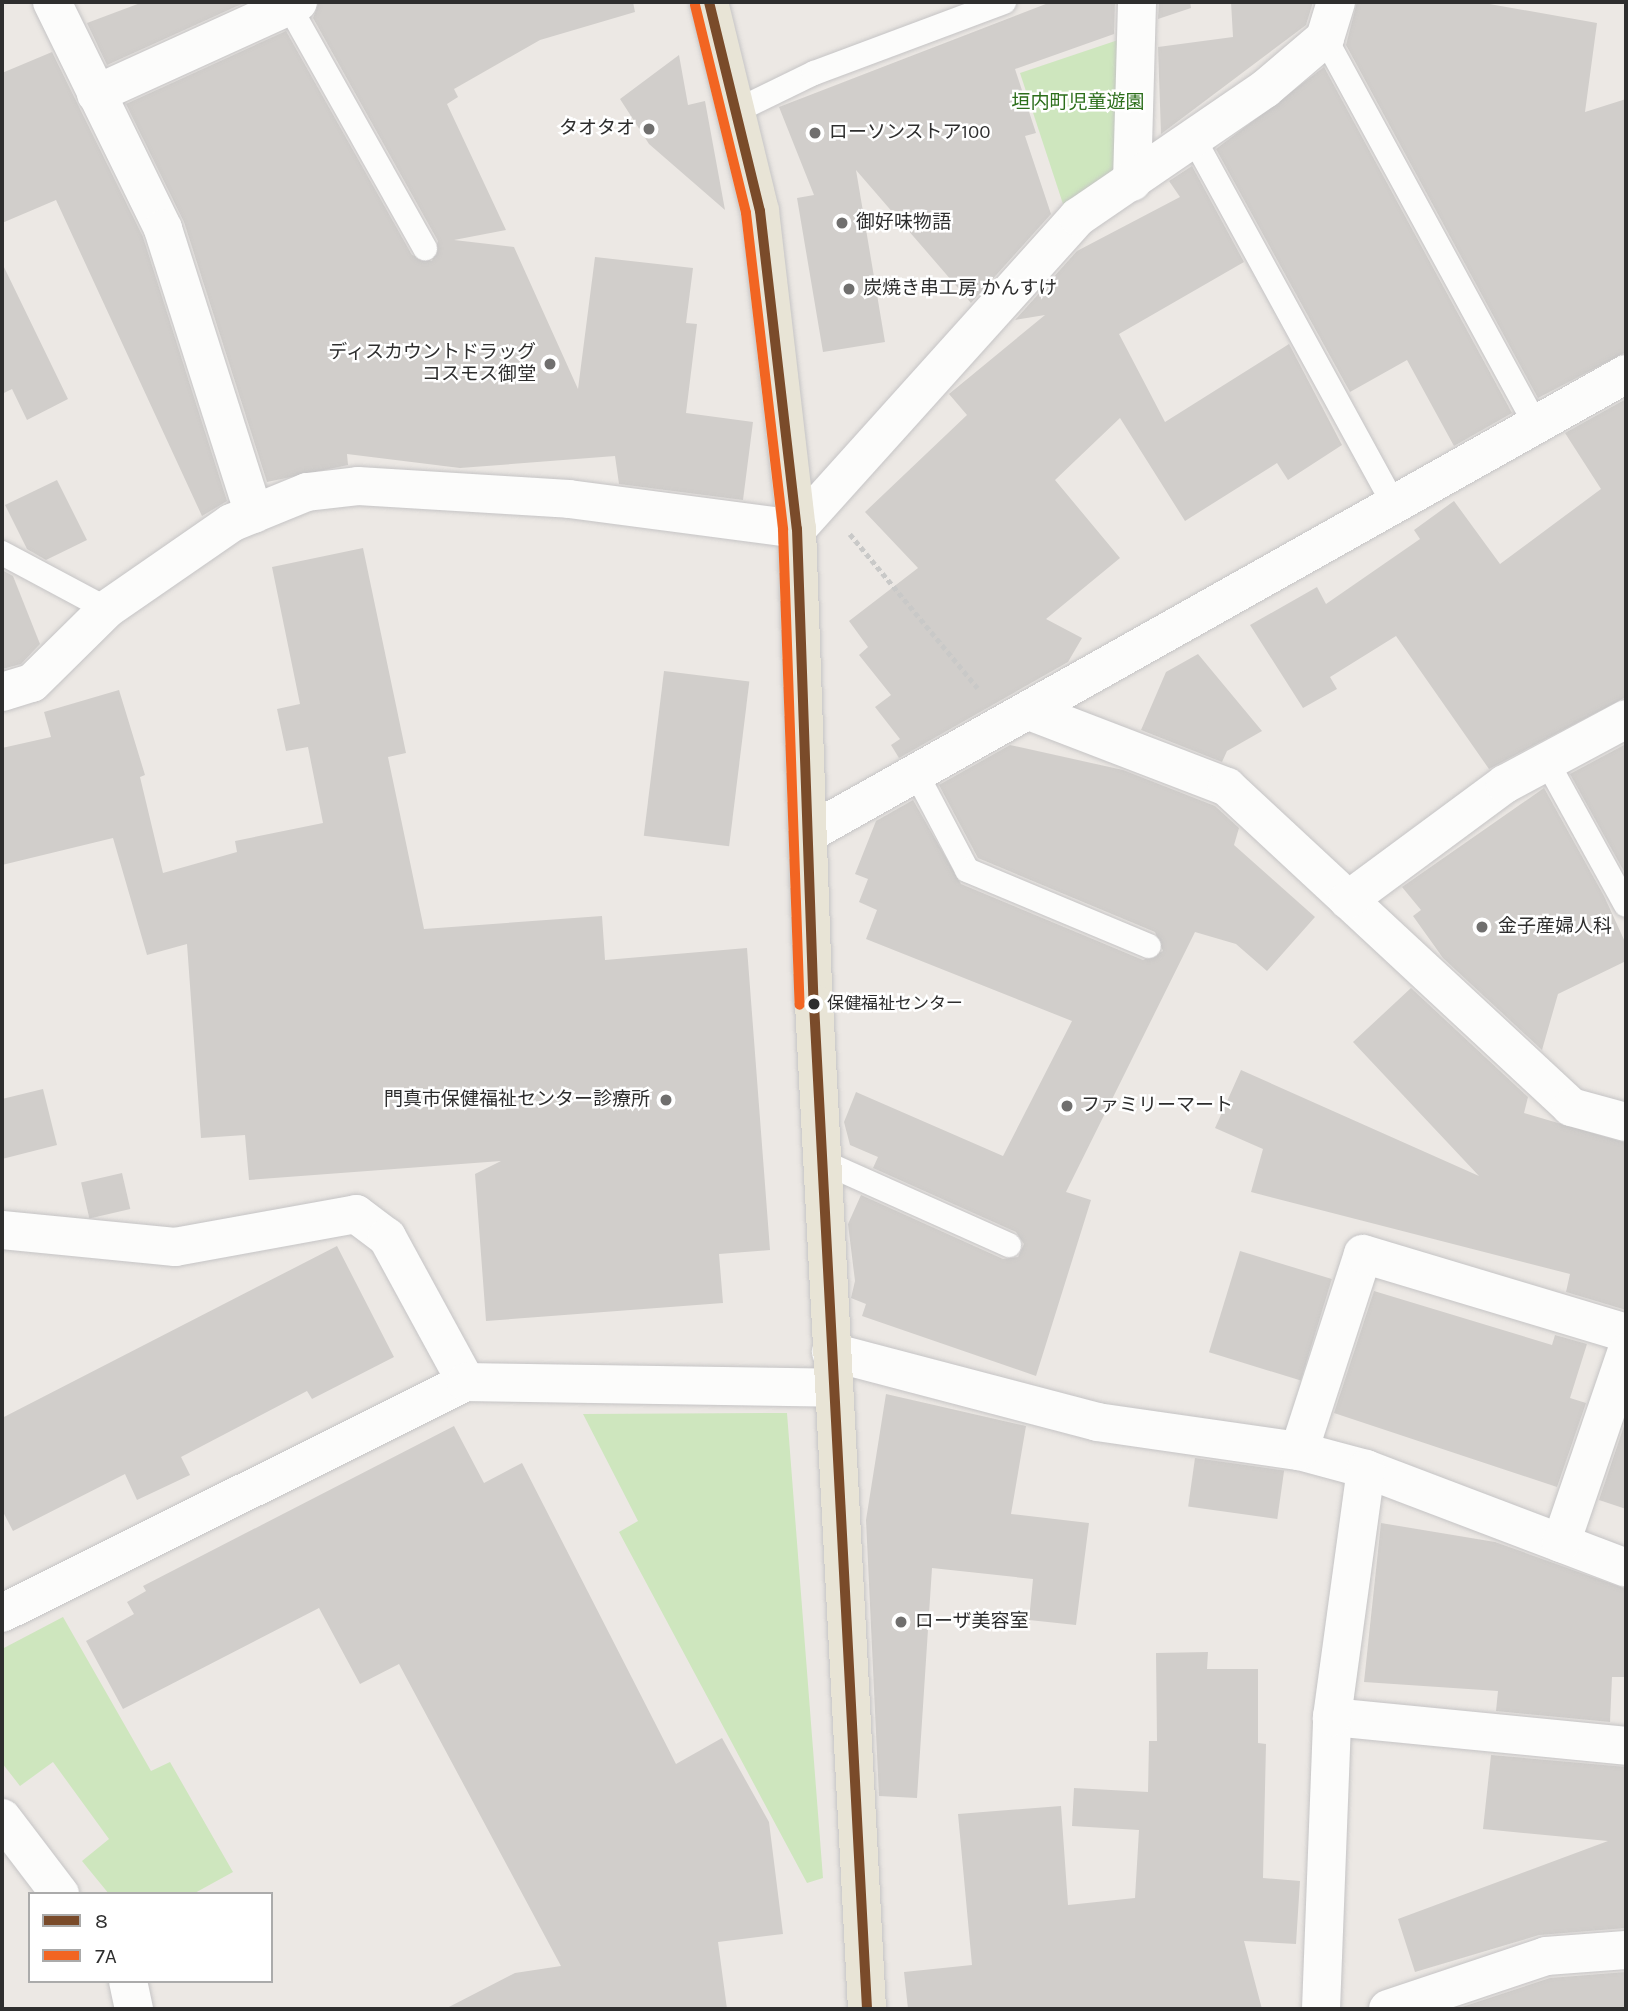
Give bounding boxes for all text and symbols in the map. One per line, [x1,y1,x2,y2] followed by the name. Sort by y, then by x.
[1012,92,1144,114] park label: 垣内町児童遊園
[559,118,635,140] place label: タオタオ
[641,121,657,137] marker: タオタオ
[829,122,991,144] place label: ローソンストア100
[807,125,823,141] marker: ローソンストア100
[856,212,951,234] place label: 御好味物語
[834,215,850,231] marker: 御好味物語
[863,278,1058,300] place label: 炭焼き串工房 かんすけ
[841,281,857,297] marker: 炭焼き串工房 かんすけ
[327,342,536,386] place label: ディスカウントドラッグ コスモス御堂
[542,356,558,372] marker: ディスカウントドラッグ コスモス御堂
[1498,916,1612,938] place label: 金子産婦人科
[1472,917,1492,937] marker: 金子産婦人科
[827,994,963,1014] place label: 保健福祉センター
[807,997,821,1011] marker: 保健福祉センター
[384,1089,650,1111] place label: 門真市保健福祉センター診療所
[656,1090,676,1110] marker: 門真市保健福祉センター診療所
[1081,1095,1233,1117] place label: ファミリーマート
[1059,1098,1075,1114] marker: ファミリーマート
[915,1611,1029,1633] place label: ローザ美容室
[893,1614,909,1630] marker: ローザ美容室
[28,1892,273,1983] legend
[95,1909,108,1933] text: 8
[95,1944,117,1968] text: 7A

